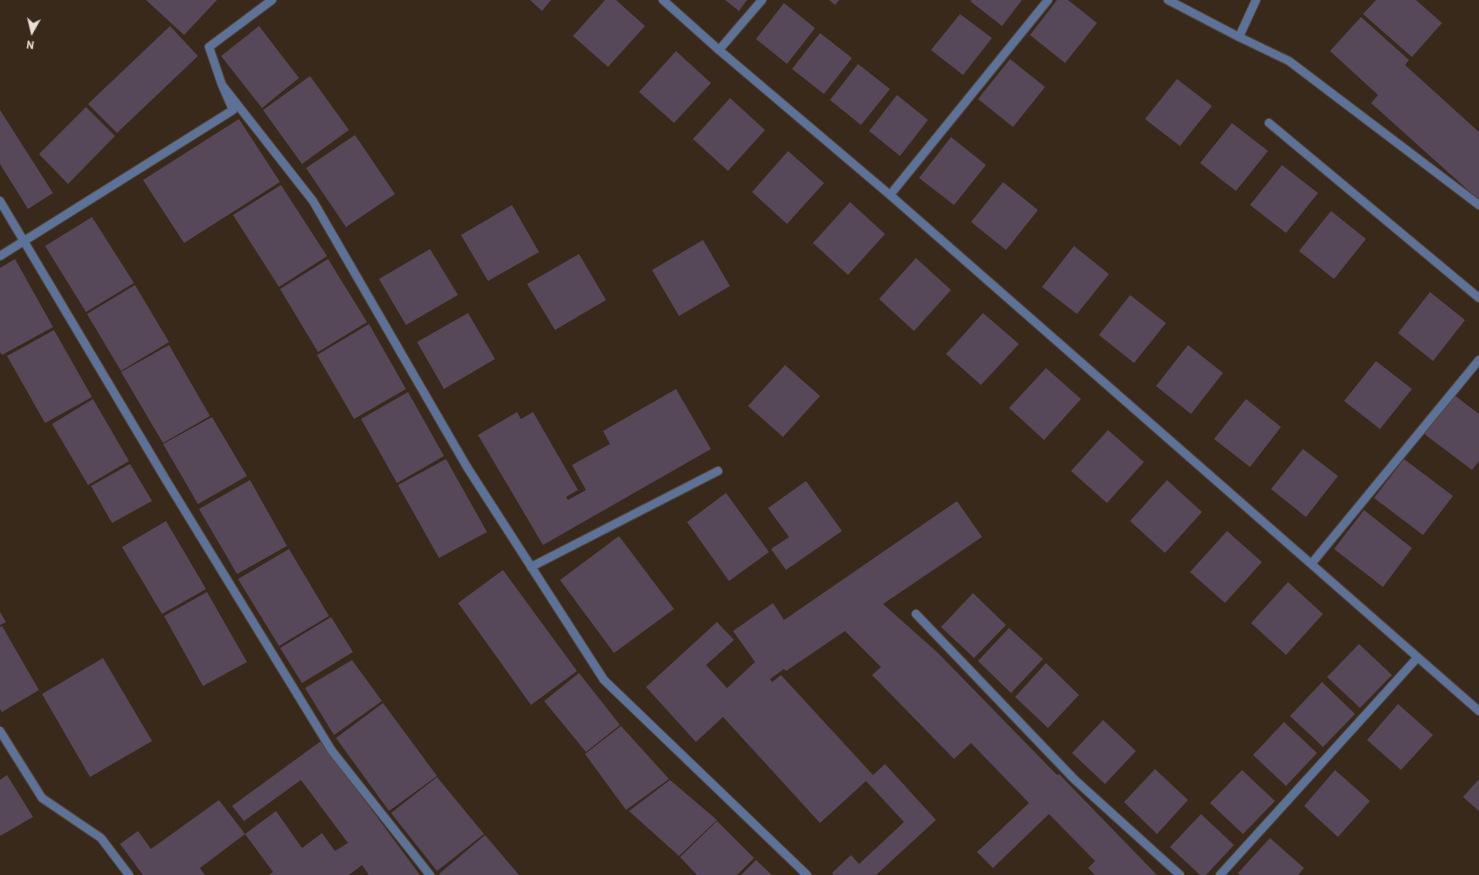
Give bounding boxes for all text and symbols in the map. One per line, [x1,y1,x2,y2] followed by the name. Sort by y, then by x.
[12,12,52,52] north arrow
[25,36,35,51] text: N

